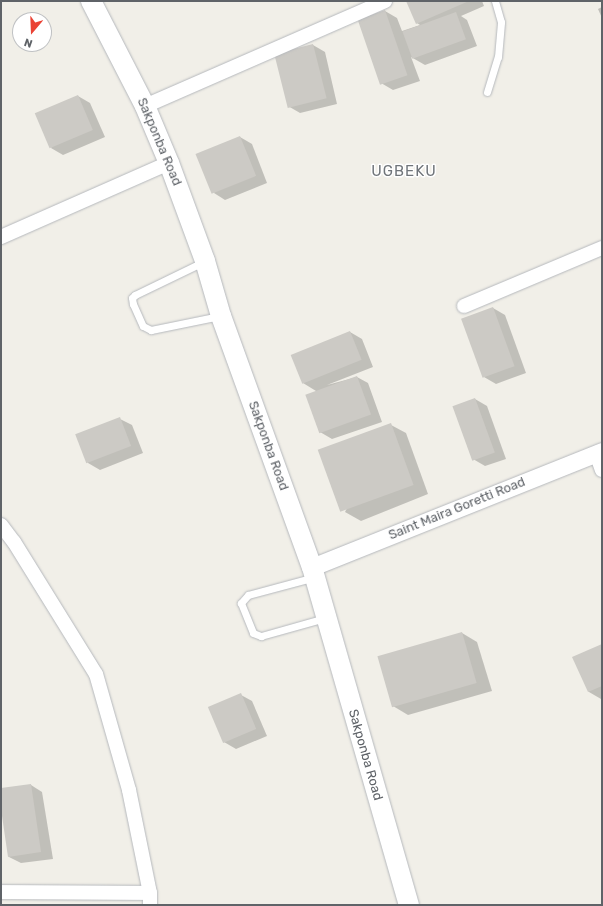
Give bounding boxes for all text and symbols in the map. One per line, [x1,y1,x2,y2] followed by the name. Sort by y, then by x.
[12,12,52,52] north arrow
[22,35,34,50] text: N
[133,96,185,188] street label: Sakponba Road
[371,163,437,181] district label: UGBEKU
[245,399,291,493] street label: Sakponba Road
[386,474,528,544] street label: Saint Maira Goretti Road
[345,708,385,802] street label: Sakponba Road

